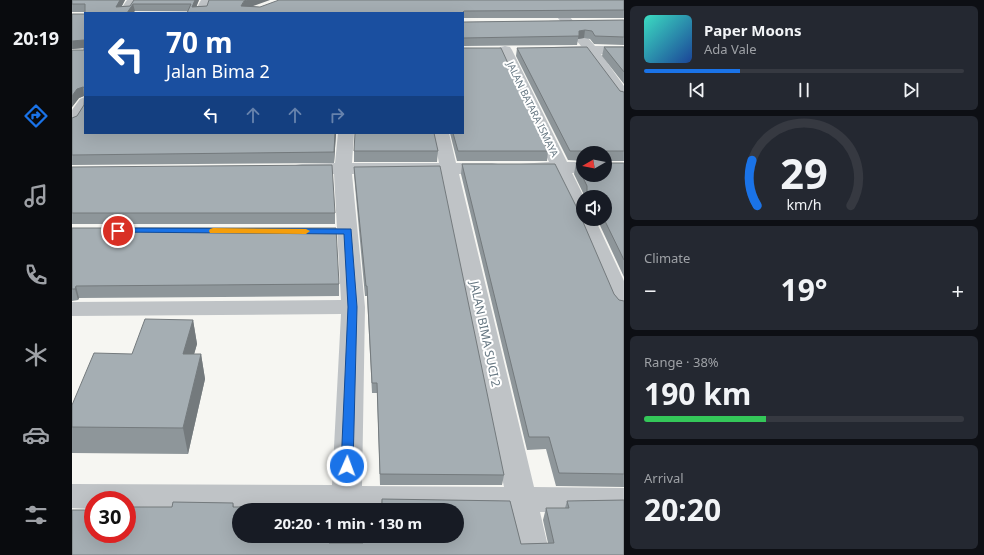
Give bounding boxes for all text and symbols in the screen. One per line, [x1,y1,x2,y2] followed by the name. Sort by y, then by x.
[704,20,802,40] text: Paper Moons
[166,23,233,61] text: 70 m
[13,26,59,50] text: 20:19
[100,28,152,80] icon: left
[704,40,757,58] text: Ada Vale
[503,58,563,160] street label: JALAN BATARA ISMAYA
[166,59,270,83] text: Jalan Bima 2
[686,79,708,101] icon: previous
[793,79,815,101] icon: pause
[900,79,922,101] icon: next
[22,102,50,130] icon: directions
[200,104,222,126] icon: left
[242,104,264,126] icon: ahead
[284,104,306,126] icon: ahead
[326,104,348,126] icon: right
[780,145,828,201] text: 29
[576,146,612,182] north arrow
[576,146,612,226] map controls
[22,182,50,210] icon: music
[576,190,612,226] button: sound
[786,194,822,213] text: km/h
[101,214,135,248] pin
[107,220,129,242] icon: arrive
[644,249,690,267] text: Climate
[22,261,50,289] icon: phone
[780,269,828,310] text: 19°
[644,275,657,305] text: −
[951,275,964,305] text: +
[466,278,505,388] street label: JALAN BIMA SUCI 2
[22,341,50,369] icon: climate
[644,353,719,371] text: Range · 38%
[644,373,751,414] text: 190 km
[22,421,50,449] icon: car
[326,445,368,487] position arrow
[644,469,684,487] text: Arrival
[644,489,721,530] text: 20:20
[84,491,136,543] speed limit sign: 30
[22,501,50,529] icon: filters
[274,513,422,533] text: 20:20 · 1 min · 130 m

